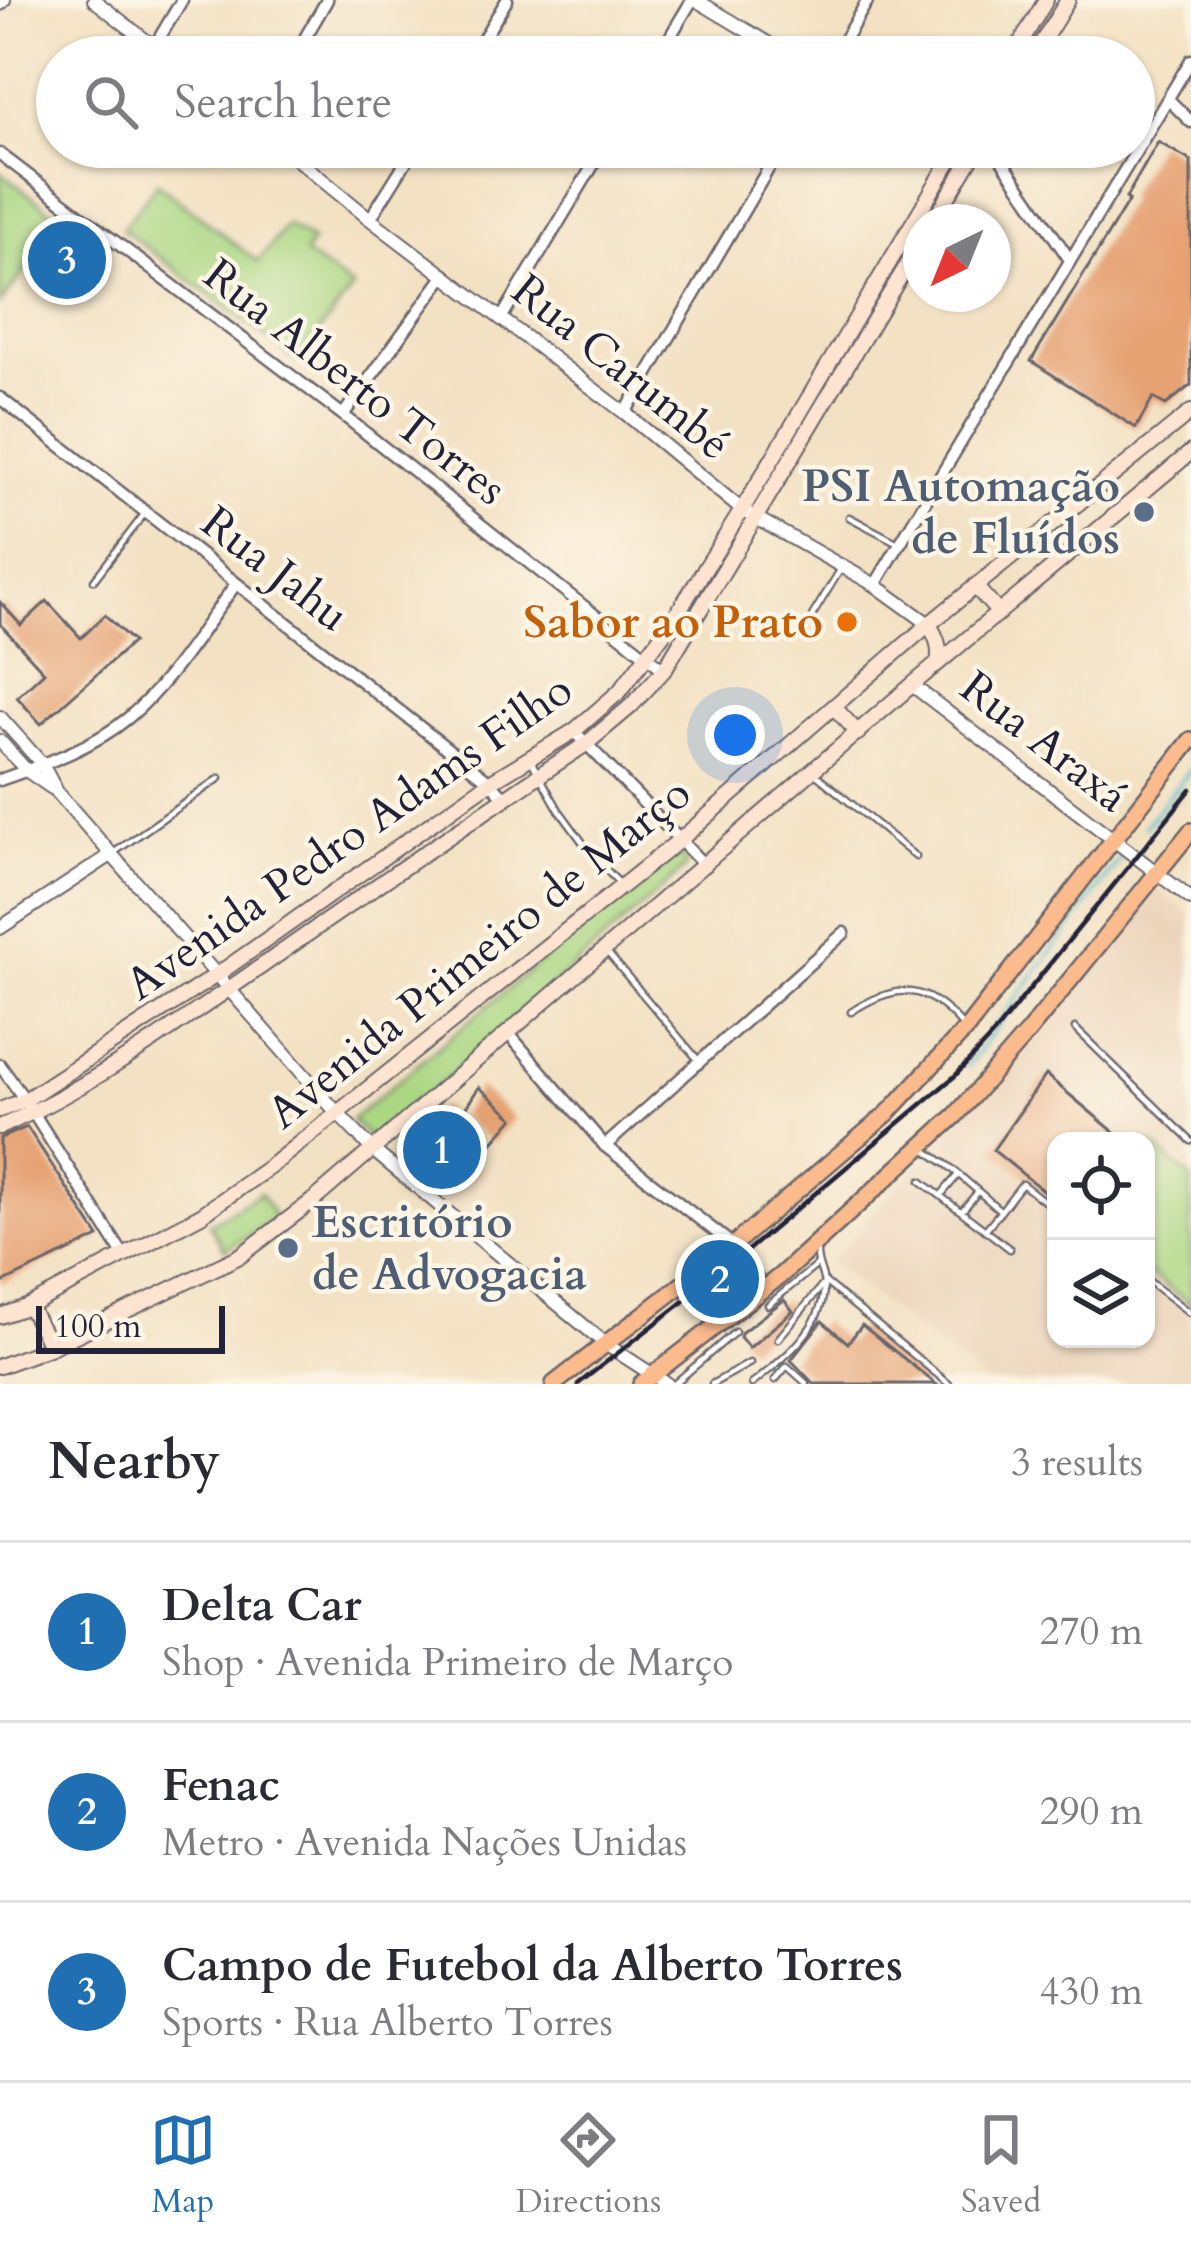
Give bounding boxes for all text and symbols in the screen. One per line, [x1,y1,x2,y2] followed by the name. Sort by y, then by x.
[36,36,1155,168] search box
[78,69,144,135] icon: search
[174,72,392,133] text: Search here
[903,204,1011,312] north arrow
[28,215,106,305] pin: 3
[191,245,519,519] street label: Rua Alberto Torres
[499,260,743,474] street label: Rua Carumbé
[802,456,1120,569] place label: PSI Automação de Fluídos
[189,492,361,646] street label: Rua Jahu
[1131,499,1157,525] marker: PSI Automação de Fluídos
[523,592,823,653] place label: Sabor ao Prato
[834,609,860,635] marker: Sabor ao Prato
[948,657,1140,827] street label: Rua Araxá
[114,659,584,1015] street label: Avenida Pedro Adams Filho
[705,705,765,765] your location
[255,763,703,1143] street label: Avenida Primeiro de Março
[403,1105,481,1195] pin: 1
[1047,1132,1155,1348] map controls
[1047,1132,1155,1240] button: locate
[312,1192,587,1305] place label: Escritório de Advogacia
[681,1234,759,1324] pin: 2
[275,1235,301,1261] marker: Escritório de Advogacia
[1047,1240,1155,1348] button: layers
[36,1300,225,1353] scale bar
[54,1304,141,1349] text: 100 m
[48,1427,220,1497] text: Nearby
[1011,1436,1143,1489] text: 3 results
[162,1575,362,1636] text: Delta Car
[77,1605,97,1658] text: 1
[1040,1605,1143,1658] text: 270 m
[162,1636,733,1689] text: Shop · Avenida Primeiro de Março
[162,1755,280,1816] text: Fenac
[77,1785,97,1838] text: 2
[1040,1785,1143,1838] text: 290 m
[162,1816,687,1869] text: Metro · Avenida Nações Unidas
[162,1935,903,1996] text: Campo de Futebol da Alberto Torres
[77,1965,97,2018] text: 3
[1040,1965,1143,2018] text: 430 m
[162,1996,613,2049] text: Sports · Rua Alberto Torres
[150,2107,216,2224] tab: Map
[516,2107,661,2224] tab: Directions
[961,2107,1041,2224] tab: Saved

